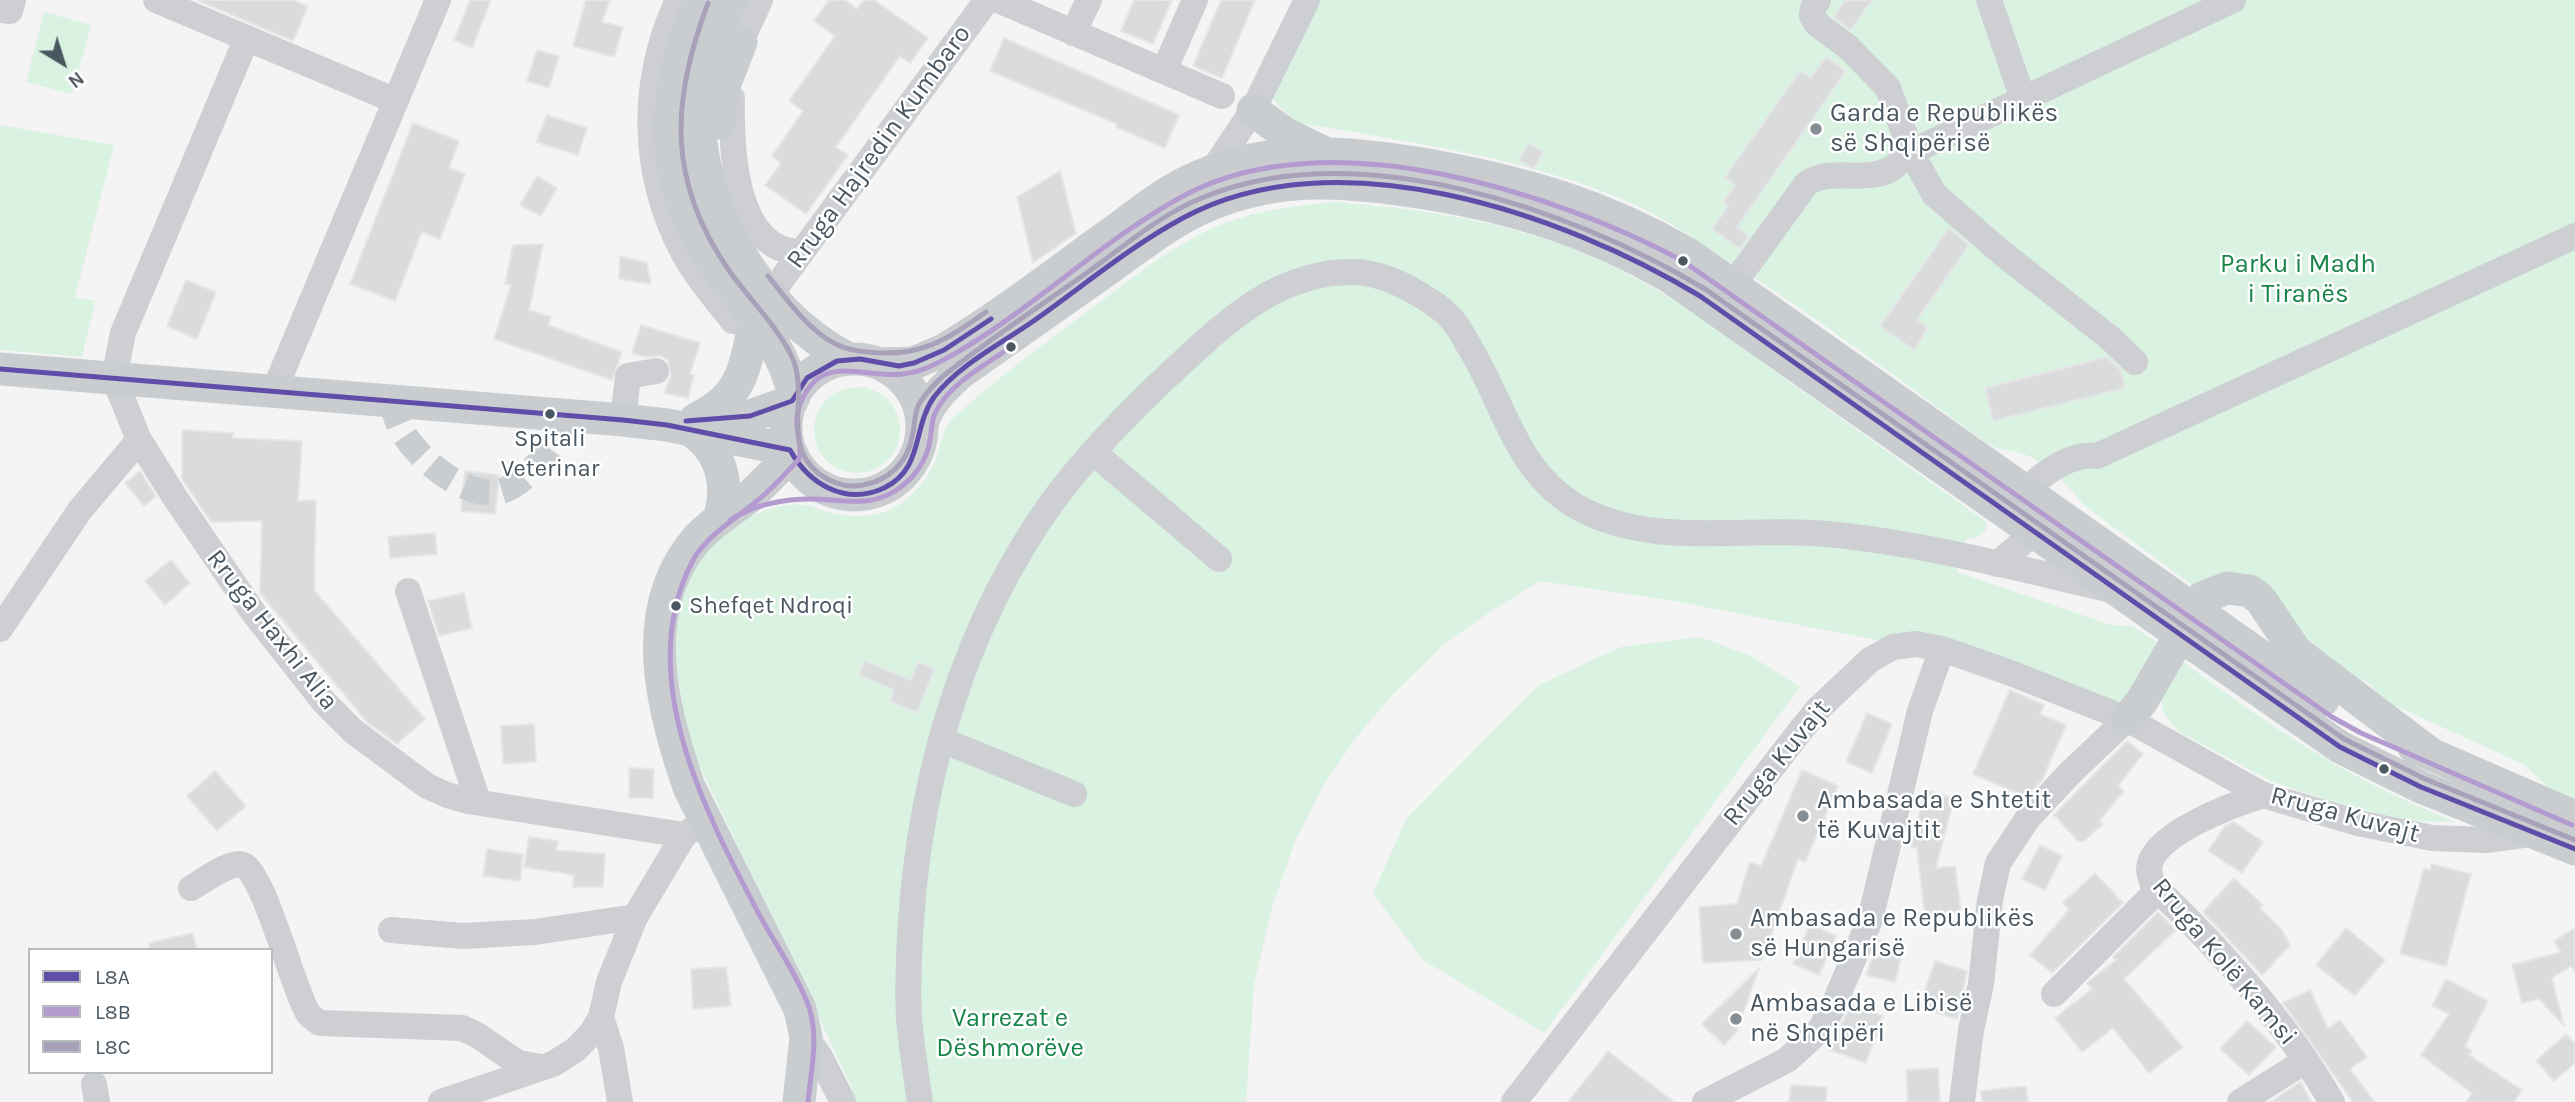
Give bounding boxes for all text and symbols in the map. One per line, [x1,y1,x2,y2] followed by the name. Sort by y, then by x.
[780,19,978,275] street label: Rruga Hajredin Kumbaro
[28,28,98,98] north arrow
[64,67,88,92] text: N
[1830,98,2058,160] place label: Garda e Republikës së Shqipërisë
[1808,121,1824,137] marker: Garda e Republikës së Shqipërisë
[2220,249,2376,310] park label: Parku i Madh i Tiranës
[1676,254,1690,268] unlabelled marker
[1004,340,1018,354] unlabelled marker
[543,407,557,421] marker: Spitali Veterinar
[501,425,599,481] place label: Spitali Veterinar
[200,544,344,716] street label: Rruga Haxhi Alia
[689,592,853,620] place label: Shefqet Ndroqi
[669,599,683,613] marker: Shefqet Ndroqi
[1717,694,1837,832] street label: Rruga Kuvajt
[2377,762,2391,776] unlabelled marker
[2267,780,2423,850] street label: Rruga Kuvajt
[1817,785,2051,846] place label: Ambasada e Shtetit të Kuvajtit
[1795,808,1811,824] marker: Ambasada e Shtetit të Kuvajtit
[2145,872,2303,1052] street label: Rruga Kolë Kamsi
[1750,903,2035,964] place label: Ambasada e Republikës së Hungarisë
[1728,926,1744,942] marker: Ambasada e Republikës së Hungarisë
[28,948,273,1074] legend
[95,965,130,989] text: L8A
[1750,988,1972,1050] place label: Ambasada e Libisë në Shqipëri
[95,1000,131,1024] text: L8B
[936,1003,1084,1064] park label: Varrezat e Dëshmorëve
[1728,1011,1744,1027] marker: Ambasada e Libisë në Shqipëri
[95,1035,131,1059] text: L8C

